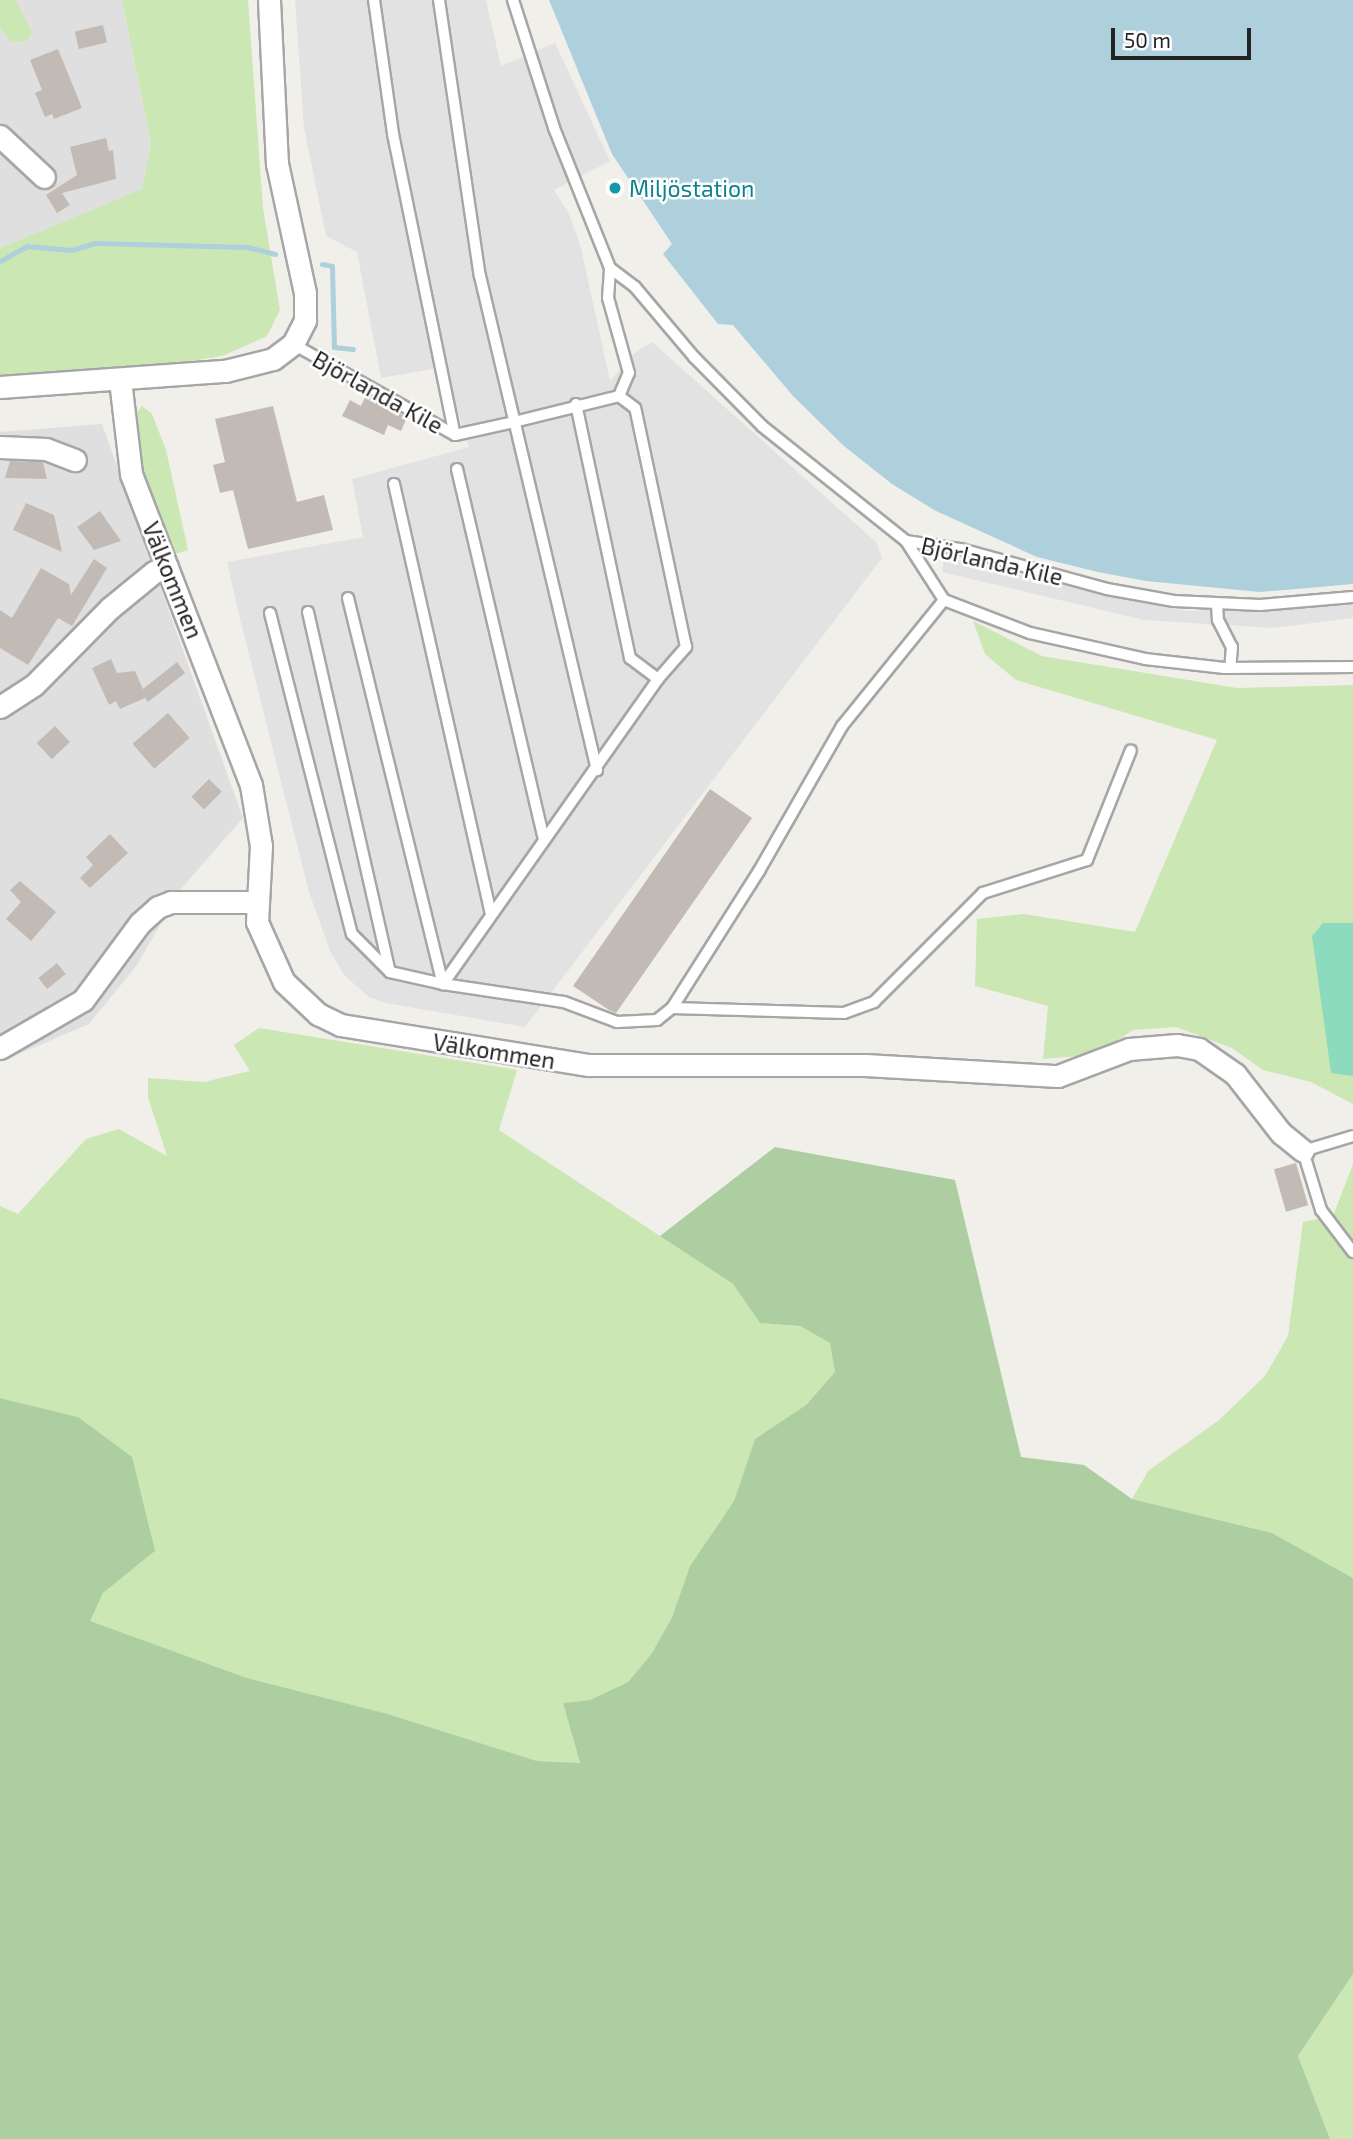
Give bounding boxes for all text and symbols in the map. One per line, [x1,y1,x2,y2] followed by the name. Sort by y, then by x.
[1115,14,1255,58] scale bar
[1124,27,1171,52] text: 50 m
[629,174,754,202] place label: Miljöstation
[607,180,623,196] marker: Miljöstation
[308,345,448,439] street label: Björlanda Kile
[137,518,209,642] street label: Välkommen
[918,531,1066,591] street label: Björlanda Kile
[431,1028,557,1074] street label: Välkommen

